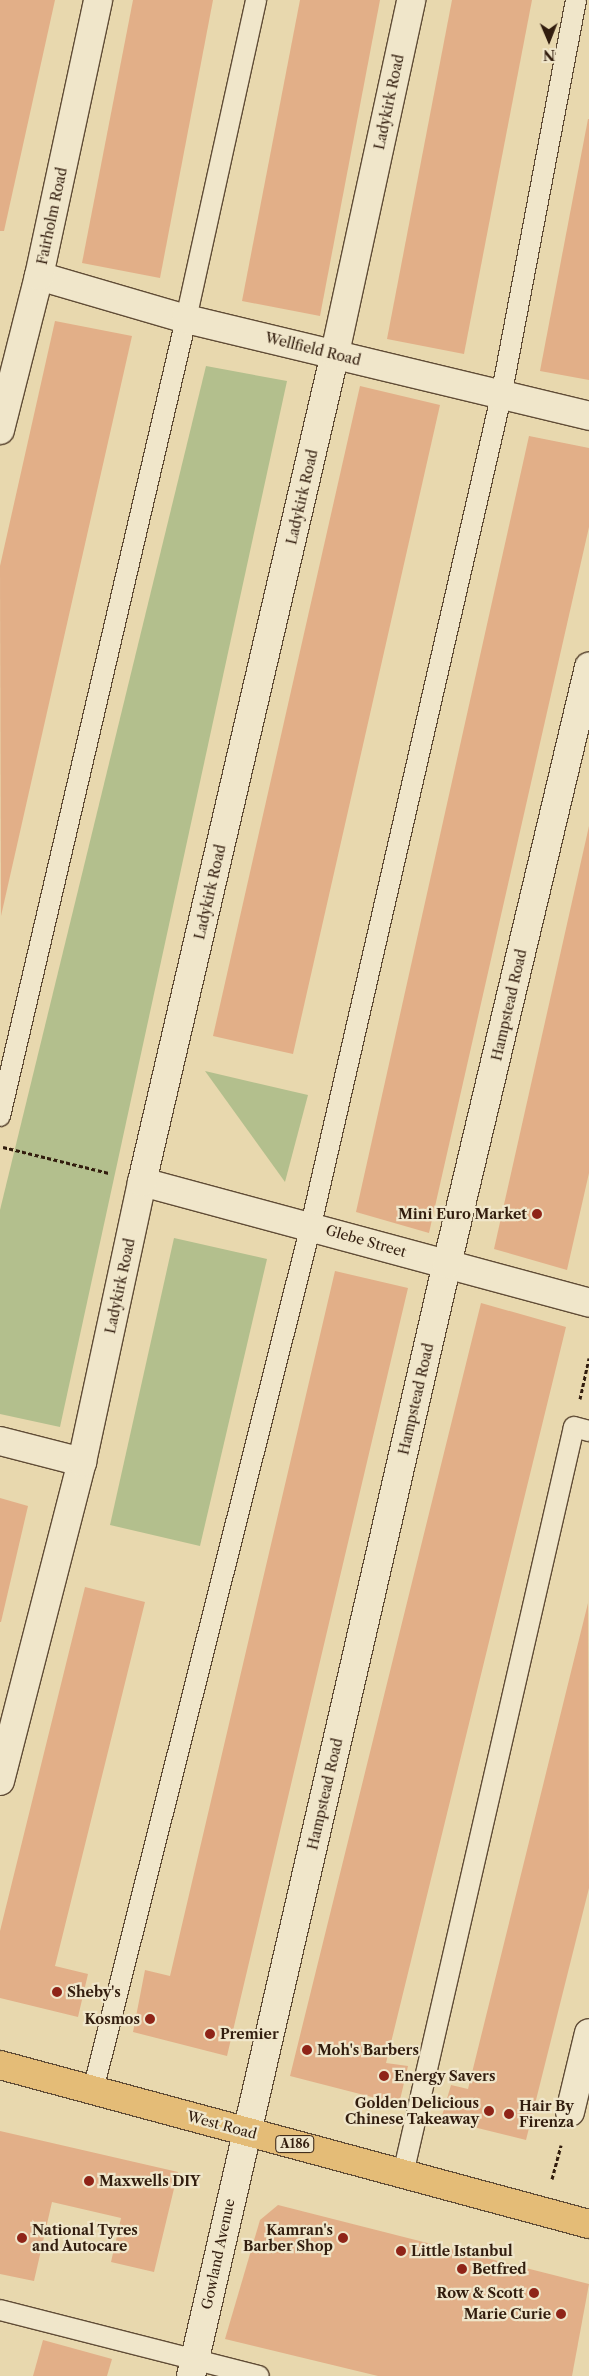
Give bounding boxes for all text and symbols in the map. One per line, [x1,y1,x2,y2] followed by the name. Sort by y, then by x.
[524,15,574,65] north arrow
[543,46,556,64] text: N
[371,53,407,151] street label: Ladykirk Road
[33,166,71,266] street label: Fairholm Road
[263,329,363,369] street label: Wellfield Road
[283,448,321,546] street label: Ladykirk Road
[191,843,229,941] street label: Ladykirk Road
[488,948,530,1062] street label: Hampstead Road
[398,1206,527,1222] place label: Mini Euro Market
[531,1208,543,1220] marker: Mini Euro Market
[324,1221,408,1261] street label: Glebe Street
[102,1237,138,1335] street label: Ladykirk Road
[395,1342,437,1456] street label: Hampstead Road
[304,1737,346,1851] street label: Hampstead Road
[67,1984,121,2000] place label: Sheby's
[51,1986,63,1998] marker: Sheby's
[84,2011,140,2027] place label: Kosmos
[144,2013,156,2025] marker: Kosmos
[220,2026,279,2042] place label: Premier
[204,2028,216,2040] marker: Premier
[317,2042,419,2058] place label: Moh's Barbers
[301,2044,313,2056] marker: Moh's Barbers
[394,2068,496,2084] place label: Energy Savers
[378,2070,390,2082] marker: Energy Savers
[345,2095,479,2128] place label: Golden Delicious Chinese Takeaway
[519,2098,574,2130] place label: Hair By Firenza
[483,2105,495,2117] marker: Golden Delicious Chinese Takeaway
[185,2108,259,2142] street label: West Road
[503,2108,515,2120] marker: Hair By Firenza
[275,2134,315,2154] road number: A186
[99,2173,200,2189] place label: Maxwells DIY
[83,2175,95,2187] marker: Maxwells DIY
[198,2197,238,2311] street label: Gowland Avenue
[32,2222,138,2254] place label: National Tyres and Autocare
[243,2222,333,2254] place label: Kamran's Barber Shop
[16,2232,28,2244] marker: National Tyres and Autocare
[337,2232,349,2244] marker: Kamran's Barber Shop
[411,2243,513,2259] place label: Little Istanbul
[395,2245,407,2257] marker: Little Istanbul
[472,2261,527,2277] place label: Betfred
[456,2263,468,2275] marker: Betfred
[436,2285,524,2301] place label: Row & Scott
[528,2287,540,2299] marker: Row & Scott
[464,2306,551,2322] place label: Marie Curie
[555,2308,567,2320] marker: Marie Curie

